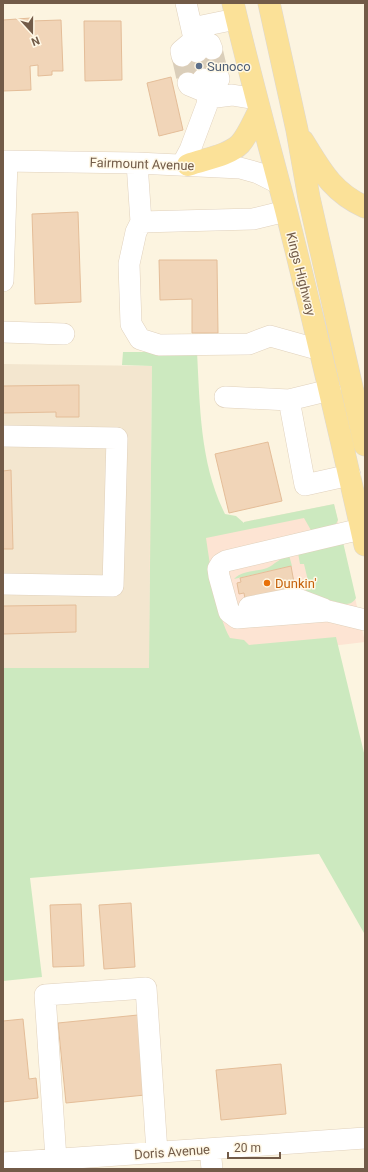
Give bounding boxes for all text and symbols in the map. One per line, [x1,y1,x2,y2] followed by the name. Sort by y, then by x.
[12,12,52,52] north arrow
[29,33,41,48] text: N
[207,59,251,74] place label: Sunoco
[194,61,204,71] marker: Sunoco
[89,155,195,173] street label: Fairmount Avenue
[283,231,319,317] street label: Kings Highway
[275,576,316,591] place label: Dunkin'
[262,578,272,588] marker: Dunkin'
[228,1134,280,1160] scale bar
[234,1141,261,1155] text: 20 m
[134,1142,211,1162] street label: Doris Avenue

